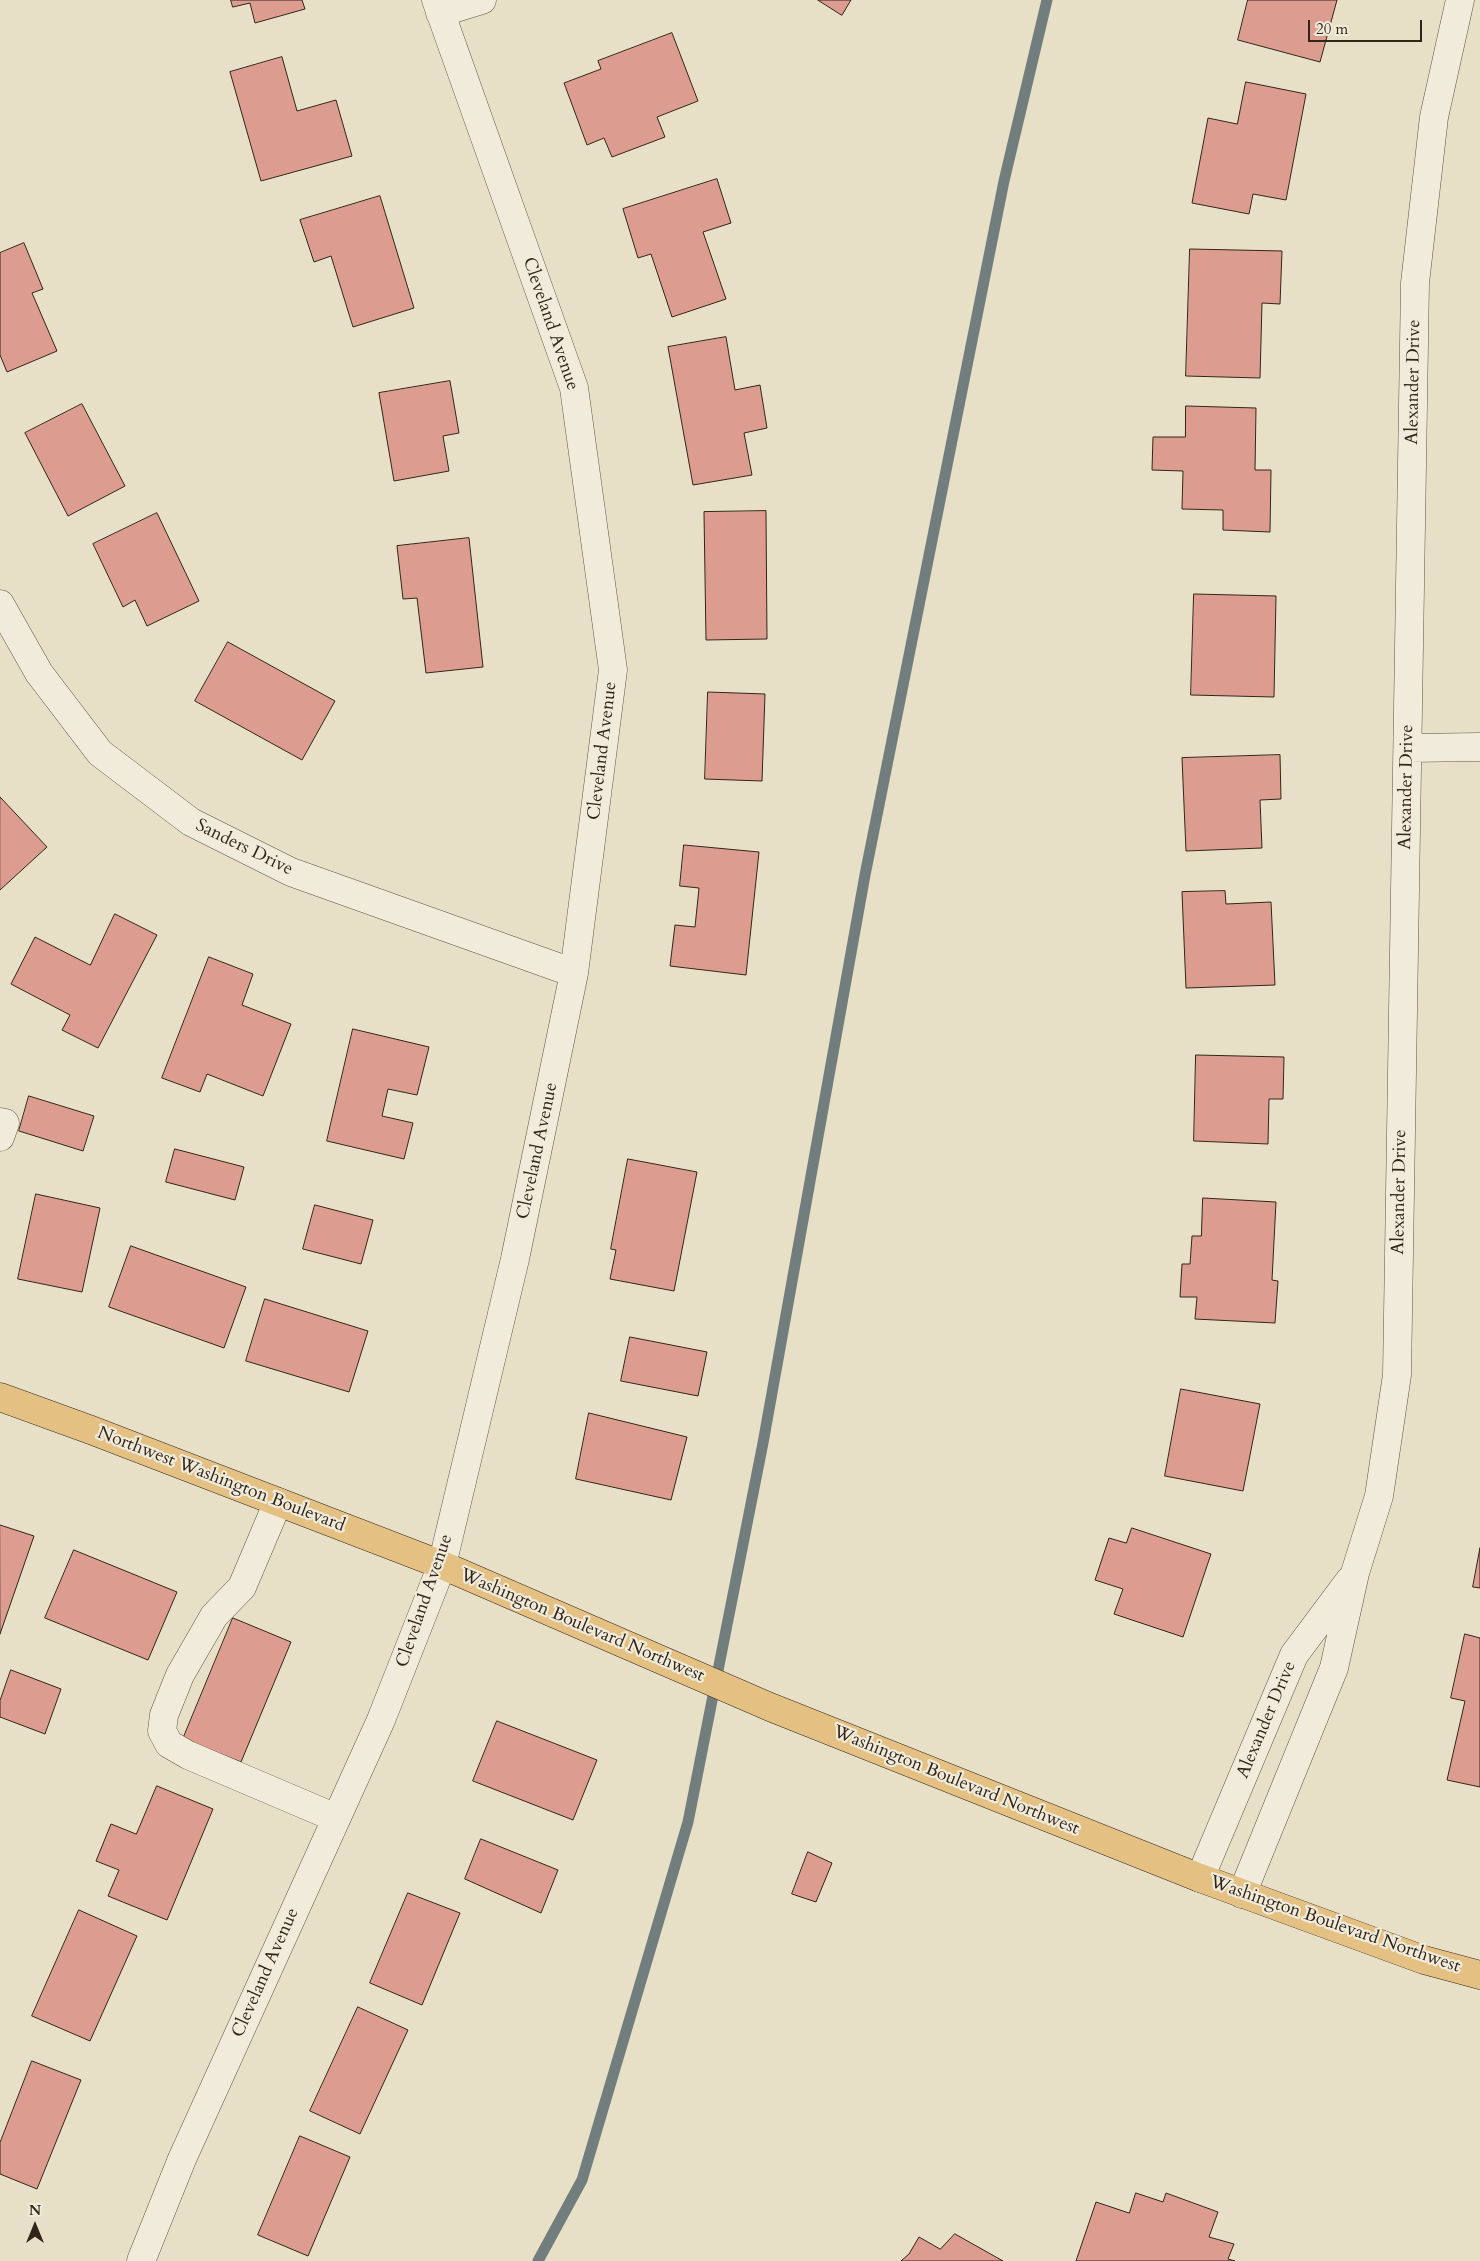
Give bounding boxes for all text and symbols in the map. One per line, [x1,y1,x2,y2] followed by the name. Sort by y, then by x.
[1310,10,1424,42] scale bar
[1316,19,1348,39] text: 20 m
[517,255,583,393] street label: Cleveland Avenue
[1402,319,1426,445] street label: Alexander Drive
[584,681,622,821] street label: Cleveland Avenue
[1395,724,1419,850] street label: Alexander Drive
[192,815,296,881] street label: Sanders Drive
[513,1081,563,1221] street label: Cleveland Avenue
[1388,1129,1412,1255] street label: Alexander Drive
[94,1423,348,1537] street label: Northwest Washington Boulevard
[392,1532,458,1670] street label: Cleveland Avenue
[457,1565,707,1687] street label: Washington Boulevard Northwest
[1233,1658,1301,1782] street label: Alexander Drive
[830,1722,1082,1840] street label: Washington Boulevard Northwest
[1207,1872,1463,1978] street label: Washington Boulevard Northwest
[228,1905,304,2041] street label: Cleveland Avenue
[10,2201,60,2251] north arrow
[29,2201,41,2220] text: N

